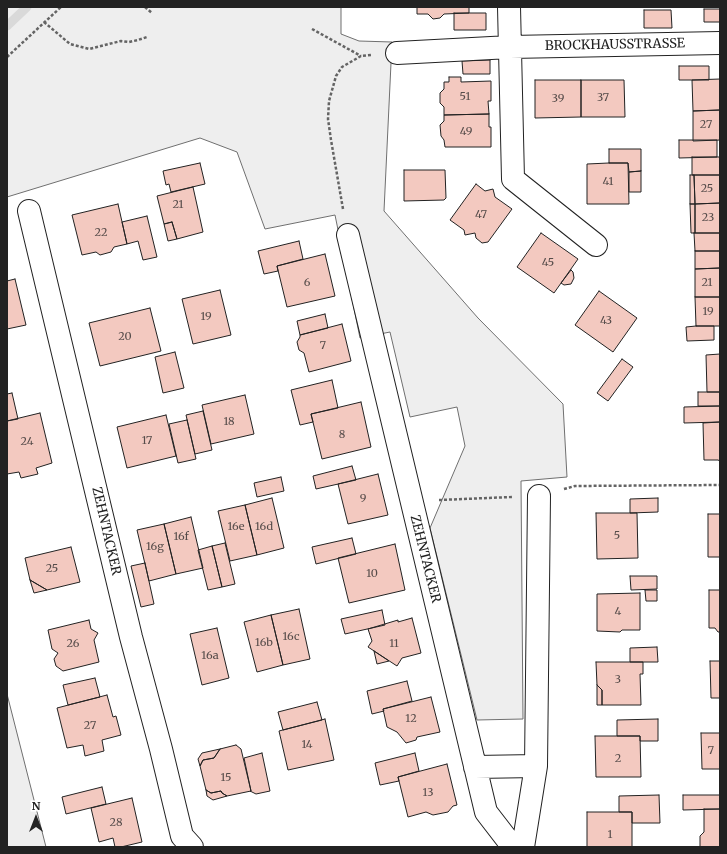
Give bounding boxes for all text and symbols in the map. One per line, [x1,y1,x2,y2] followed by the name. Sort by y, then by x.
[545,36,685,54] street label: BROCKHAUSSTRASSE
[460,90,470,104] house number: 51
[597,91,609,105] house number: 37
[552,92,564,106] house number: 39
[700,118,712,132] house number: 27
[460,125,472,139] house number: 49
[603,175,613,189] house number: 41
[701,182,713,196] house number: 25
[172,198,184,212] house number: 21
[475,208,487,222] house number: 47
[702,211,714,225] house number: 23
[95,226,107,240] house number: 22
[542,256,554,270] house number: 45
[304,276,310,290] house number: 6
[701,276,713,290] house number: 21
[702,305,714,319] house number: 19
[200,310,212,324] house number: 19
[600,314,612,328] house number: 43
[118,330,132,344] house number: 20
[320,339,326,353] house number: 7
[223,415,235,429] house number: 18
[339,428,345,442] house number: 8
[142,434,152,448] house number: 17
[21,435,33,449] house number: 24
[88,485,124,577] street label: ZEHNTACKER
[360,492,366,506] house number: 9
[407,513,443,605] street label: ZEHNTACKER
[227,520,245,534] house number: 16e
[255,520,273,534] house number: 16d
[614,529,620,543] house number: 5
[173,530,189,544] house number: 16f
[146,540,164,554] house number: 16g
[46,562,58,576] house number: 25
[366,567,378,581] house number: 10
[615,605,621,619] house number: 4
[283,630,299,644] house number: 16c
[255,636,273,650] house number: 16b
[67,637,79,651] house number: 26
[389,637,399,651] house number: 11
[201,649,219,663] house number: 16a
[615,673,621,687] house number: 3
[405,712,417,726] house number: 12
[84,719,96,733] house number: 27
[301,738,313,752] house number: 14
[708,744,714,758] house number: 7
[615,752,621,766] house number: 2
[220,771,232,785] house number: 15
[423,786,433,800] house number: 13
[16,798,56,838] north arrow
[32,799,40,813] text: N
[110,816,122,830] house number: 28
[608,828,612,842] house number: 1

